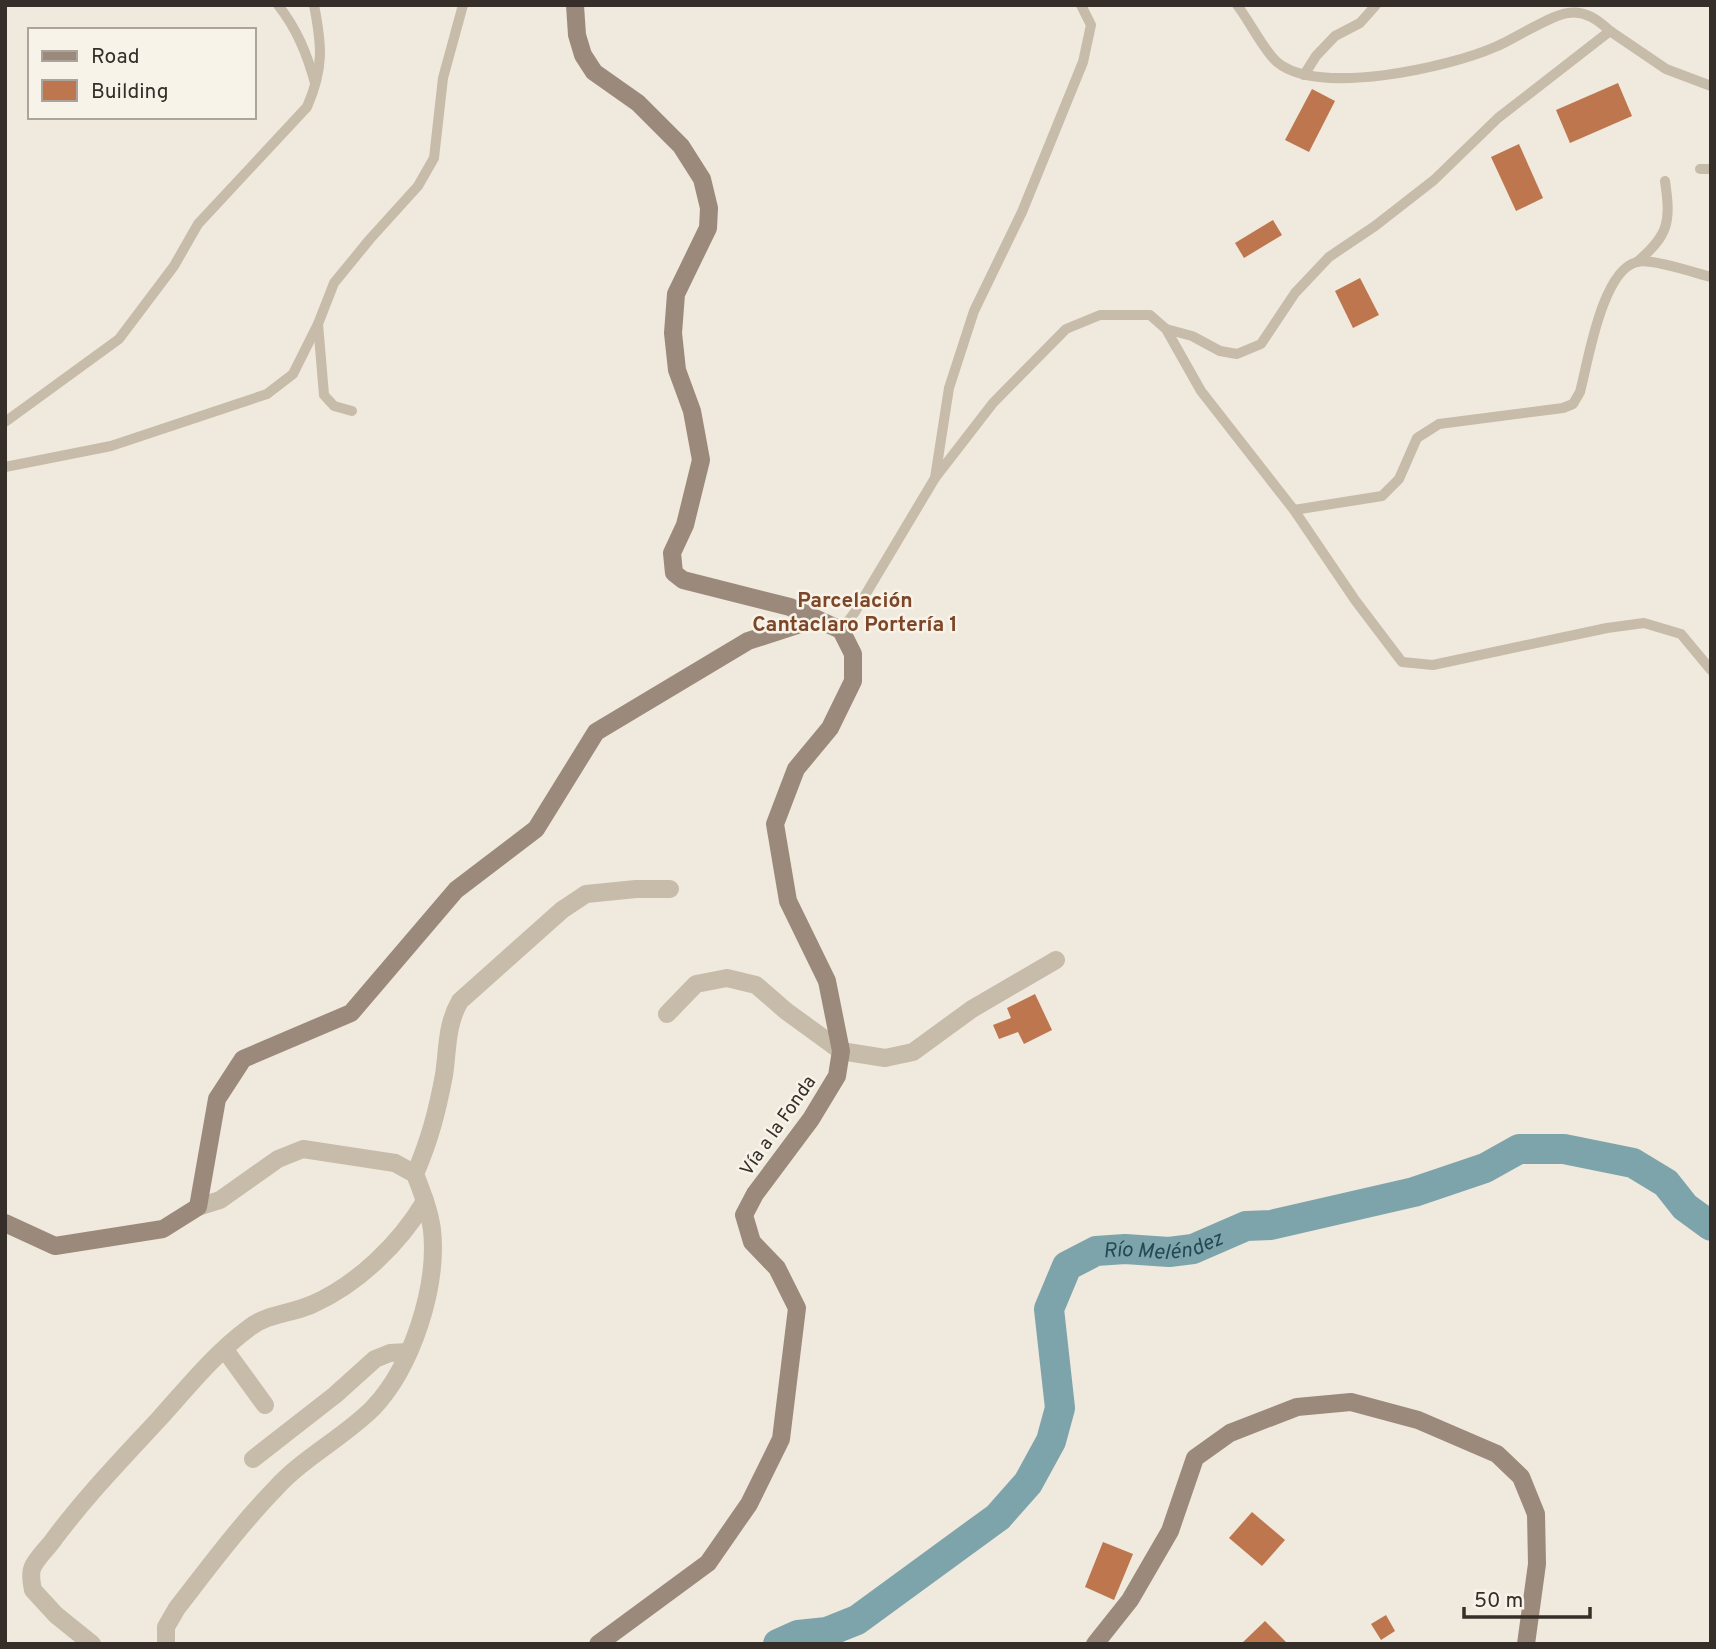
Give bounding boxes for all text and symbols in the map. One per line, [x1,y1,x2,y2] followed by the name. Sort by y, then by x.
[28,28,256,119] legend
[91,44,140,71] text: Road
[91,79,169,106] text: Building
[752,588,958,639] district label: Parcelación Cantaclaro Portería 1
[735,1071,822,1181] street label: Vía a la Fonda
[1102,1225,1228,1267] water label: Río Meléndez
[1464,1576,1590,1620] scale bar
[1474,1588,1523,1615] text: 50 m

